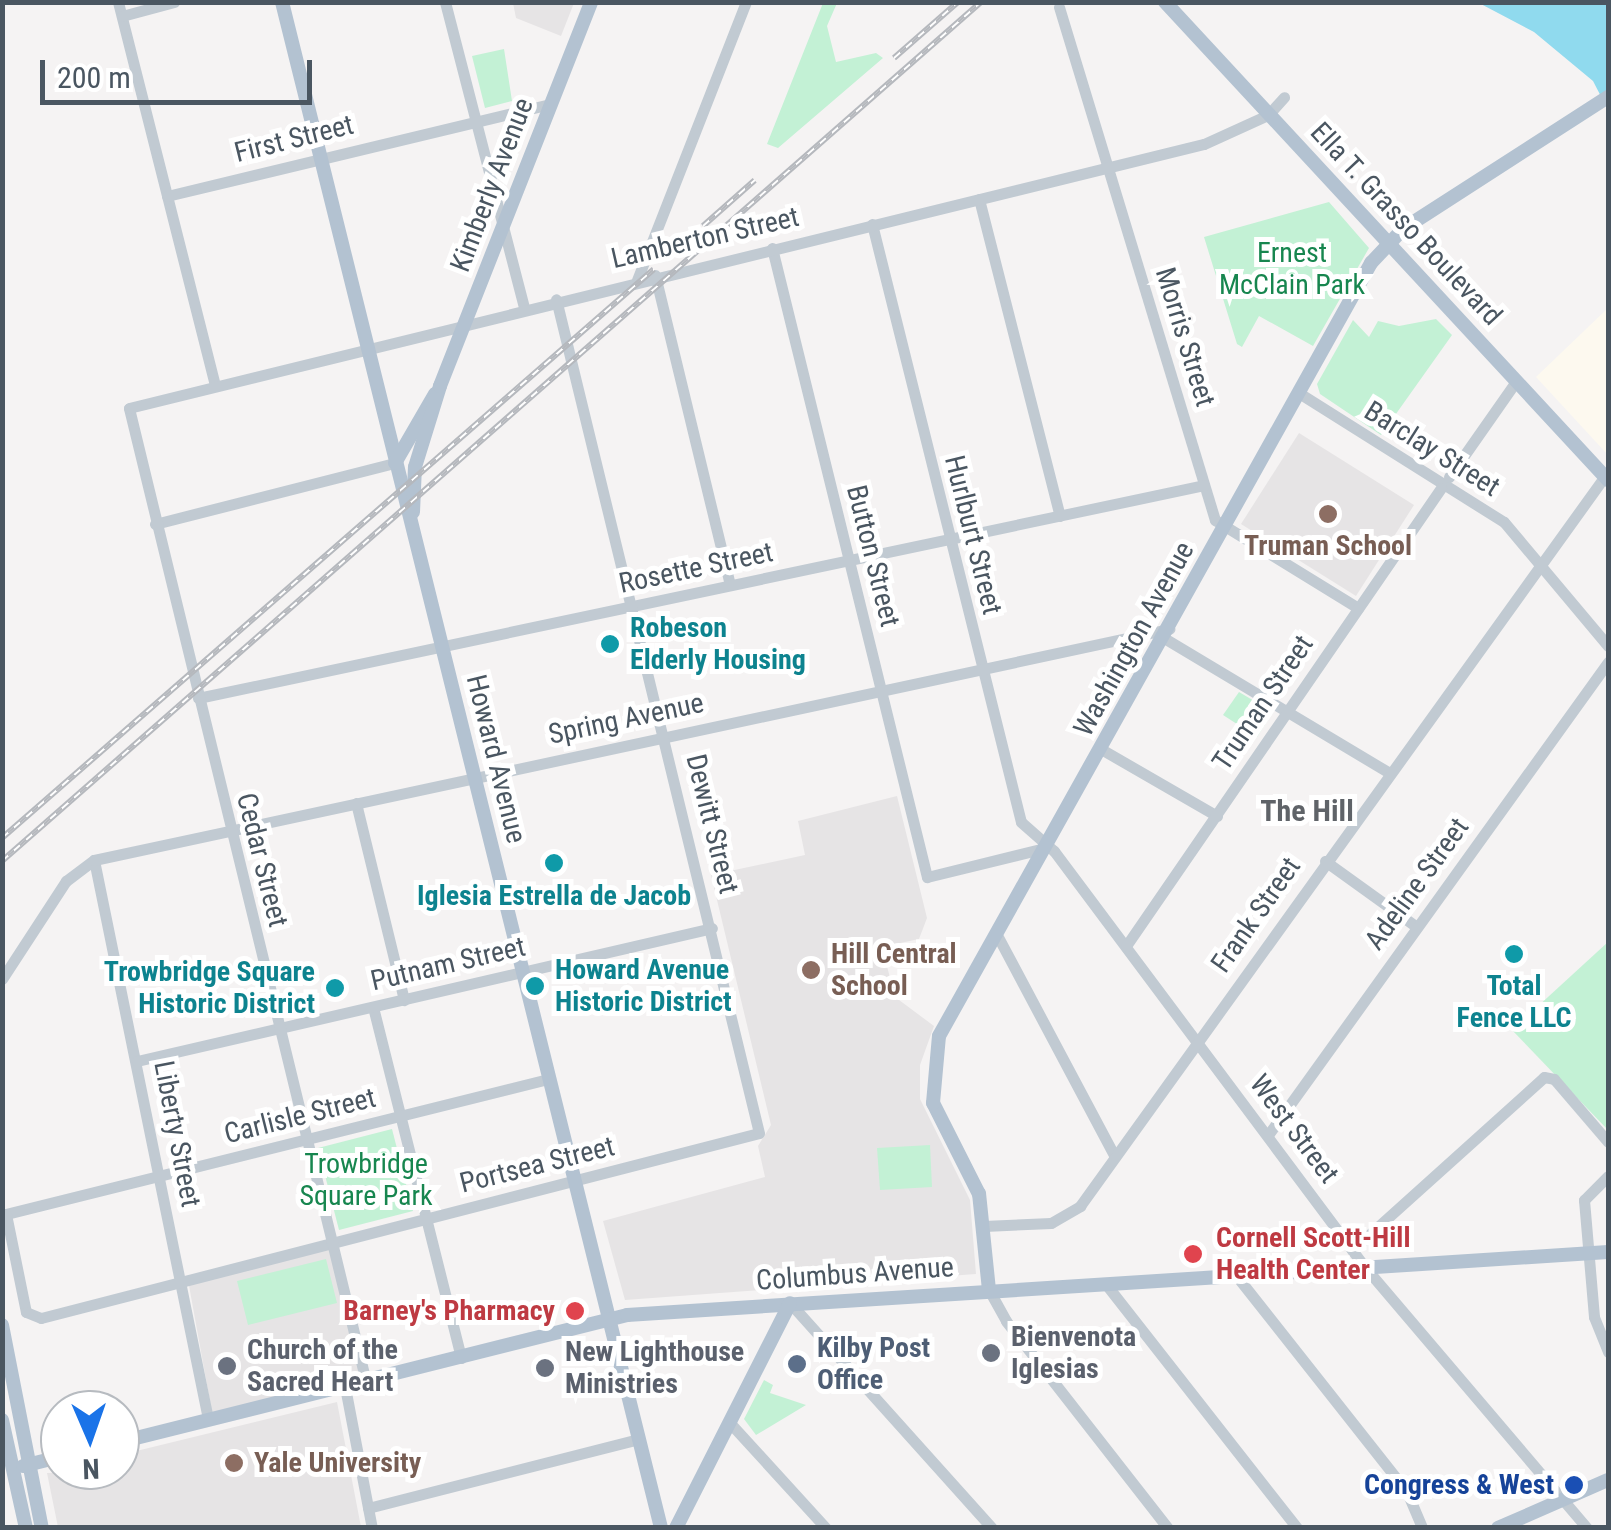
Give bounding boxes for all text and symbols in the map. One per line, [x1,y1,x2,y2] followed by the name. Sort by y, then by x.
[45,40,318,102] scale bar
[57,60,131,95] text: 200 m
[443,93,541,277] street label: Kimberly Avenue
[231,108,357,170] street label: First Street
[1303,115,1509,333] street label: Ella T. Grasso Boulevard
[608,200,802,276] street label: Lamberton Street
[1219,236,1365,302] park label: Ernest McClain Park
[1148,263,1222,411] street label: Morris Street
[1358,394,1506,504] street label: Barclay Street
[937,452,1009,618] street label: Hurlburt Street
[839,482,907,630] street label: Button Street
[1317,503,1339,525] marker: Truman School
[1244,529,1412,563] place label: Truman School
[616,535,776,601] street label: Rosette Street
[1067,536,1201,742] street label: Washington Avenue
[630,611,806,677] place label: Robeson Elderly Housing
[1206,629,1320,777] street label: Truman Street
[599,633,621,655] marker: Robeson Elderly Housing
[459,671,533,847] street label: Howard Avenue
[545,686,707,752] street label: Spring Avenue
[678,751,746,897] street label: Dewitt Street
[229,790,295,930] street label: Cedar Street
[1260,793,1354,829] district label: The Hill
[1358,812,1476,956] street label: Adeline Street
[1204,851,1308,979] street label: Frank Street
[543,852,565,874] marker: Iglesia Estrella de Jacob
[417,879,691,913] place label: Iglesia Estrella de Jacob
[368,930,528,998] street label: Putnam Street
[831,937,957,1003] place label: Hill Central School
[1503,943,1525,965] marker: Total Fence LLC
[555,953,732,1019] place label: Howard Avenue Historic District
[104,955,315,1021] place label: Trowbridge Square Historic District
[800,959,822,981] marker: Hill Central School
[1457,969,1571,1035] place label: Total Fence LLC
[524,975,546,997] marker: Howard Avenue Historic District
[324,977,346,999] marker: Trowbridge Square Historic District
[146,1058,208,1210] street label: Liberty Street
[1242,1068,1346,1190] street label: West Street
[221,1081,379,1151] street label: Carlisle Street
[456,1130,618,1200] street label: Portsea Street
[299,1147,433,1213] park label: Trowbridge Square Park
[1216,1221,1410,1287] place label: Cornell Scott-Hill Health Center
[1180,1241,1206,1267] marker: Cornell Scott-Hill Health Center
[755,1250,955,1298] street label: Columbus Avenue
[343,1294,555,1328] place label: Barney's Pharmacy
[564,1300,586,1322] marker: Barney's Pharmacy
[1011,1320,1136,1386] place label: Bienvenota Iglesias
[817,1331,930,1397] place label: Kilby Post Office
[247,1333,398,1399] place label: Church of the Sacred Heart
[565,1335,744,1401] place label: New Lighthouse Ministries
[980,1342,1002,1364] marker: Bienvenota Iglesias
[786,1353,808,1375] marker: Kilby Post Office
[216,1355,238,1377] marker: Church of the Sacred Heart
[534,1357,556,1379] marker: New Lighthouse Ministries
[40,1390,140,1490] north arrow
[254,1446,421,1480] place label: Yale University
[82,1452,100,1485] text: N
[223,1452,245,1474] marker: Yale University
[1364,1468,1554,1502] place label: Congress & West
[1563,1474,1585,1496] marker: Congress & West

